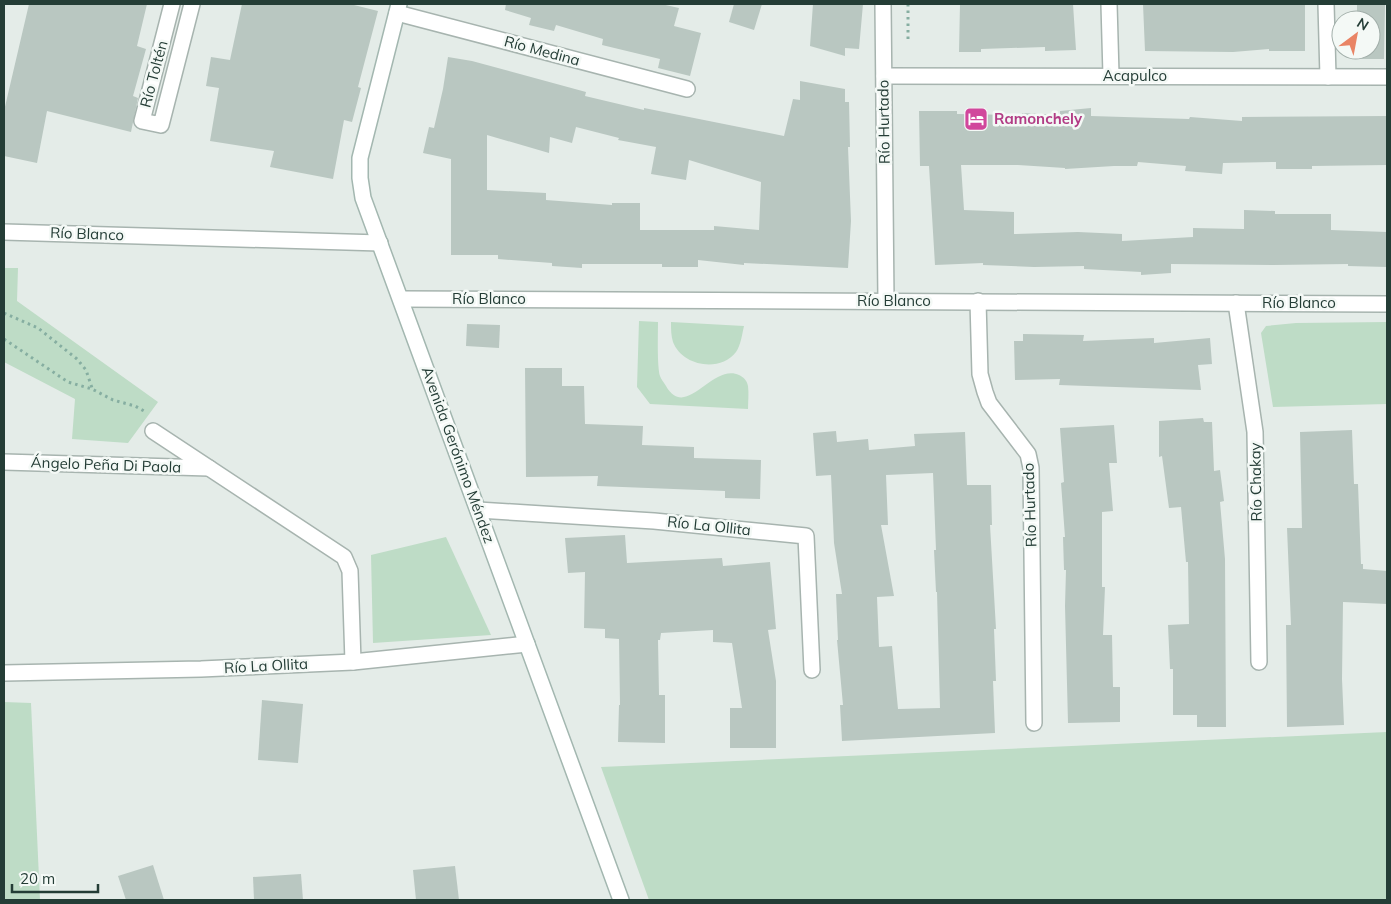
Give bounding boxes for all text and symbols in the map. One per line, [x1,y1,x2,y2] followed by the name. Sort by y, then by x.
[1331,10,1381,60] north arrow
[1354,14,1372,34] text: N
[502,31,582,70] street label: Río Medina
[135,38,172,109] street label: Río Toltén
[1103,66,1167,85] street label: Acapulco
[873,80,894,164] street label: Río Hurtado
[963,106,989,132] hotel icon: Ramonchely
[994,109,1083,128] place label: Ramonchely
[50,223,124,244] street label: Río Blanco
[452,289,526,308] street label: Río Blanco
[857,291,931,310] street label: Río Blanco
[1262,293,1336,312] street label: Río Blanco
[418,364,499,546] street label: Avenida Gerónimo Méndez
[1245,442,1266,522] street label: Río Chakay
[30,452,182,477] street label: Ángelo Peña Di Paola
[1019,463,1040,547] street label: Río Hurtado
[666,512,752,539] street label: Río La Ollita
[224,654,308,677] street label: Río La Ollita
[12,862,99,894] scale bar
[20,869,55,888] text: 20 m

